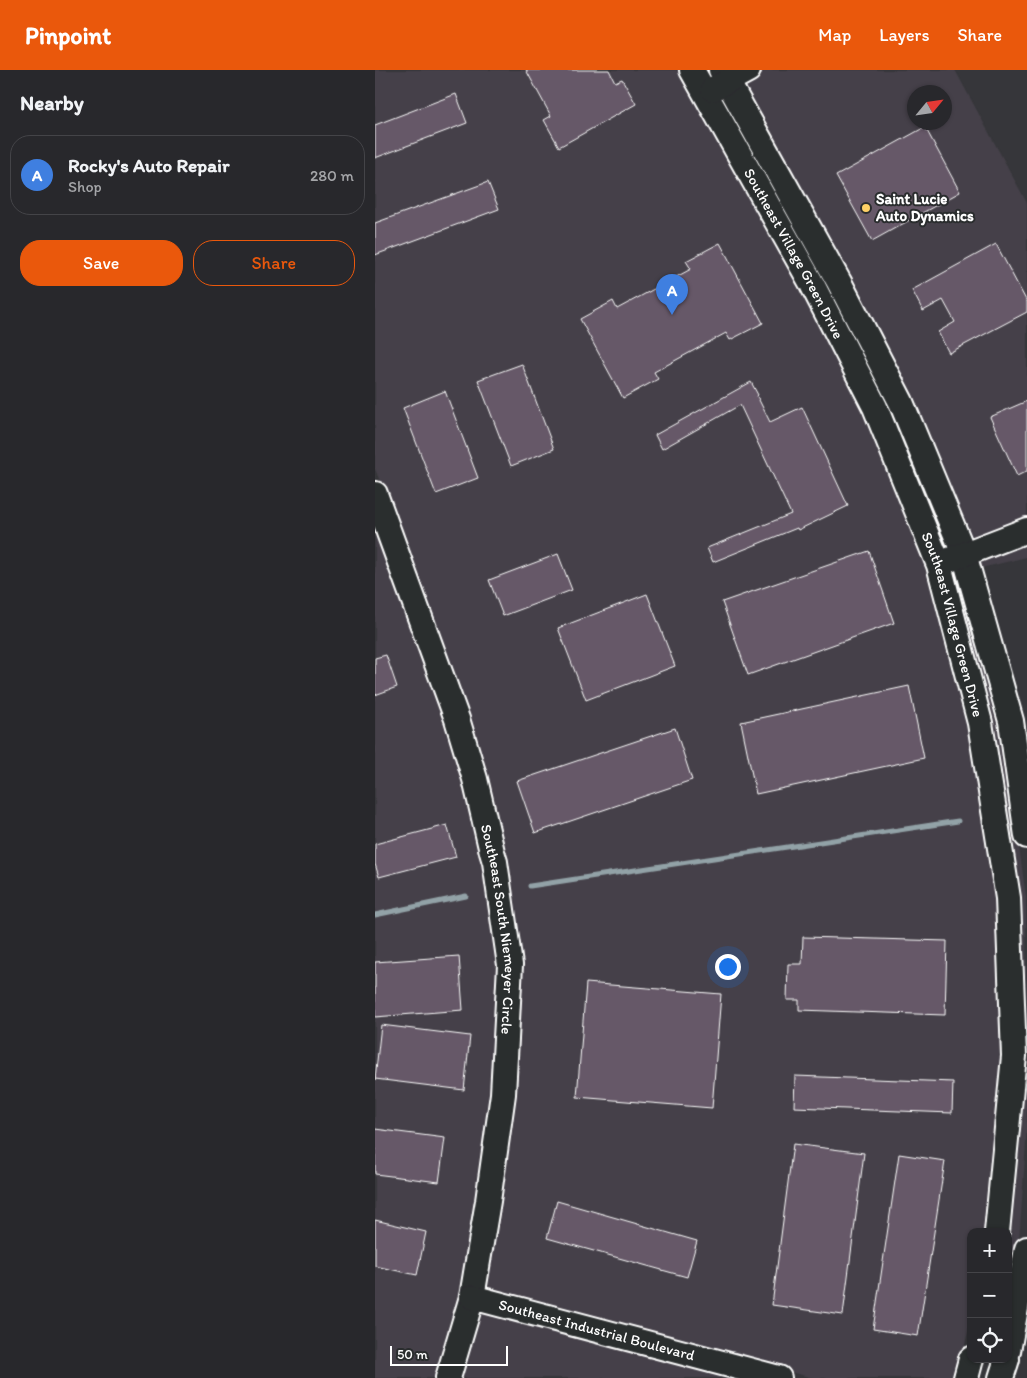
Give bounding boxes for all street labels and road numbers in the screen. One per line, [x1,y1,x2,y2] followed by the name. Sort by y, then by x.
[740,165,848,342] street label: Southeast Village Green Drive
[918,529,987,719] street label: Southeast Village Green Drive
[477,823,519,1035] street label: Southeast South Niemeyer Circle
[497,1295,697,1364] street label: Southeast Industrial Boulevard

